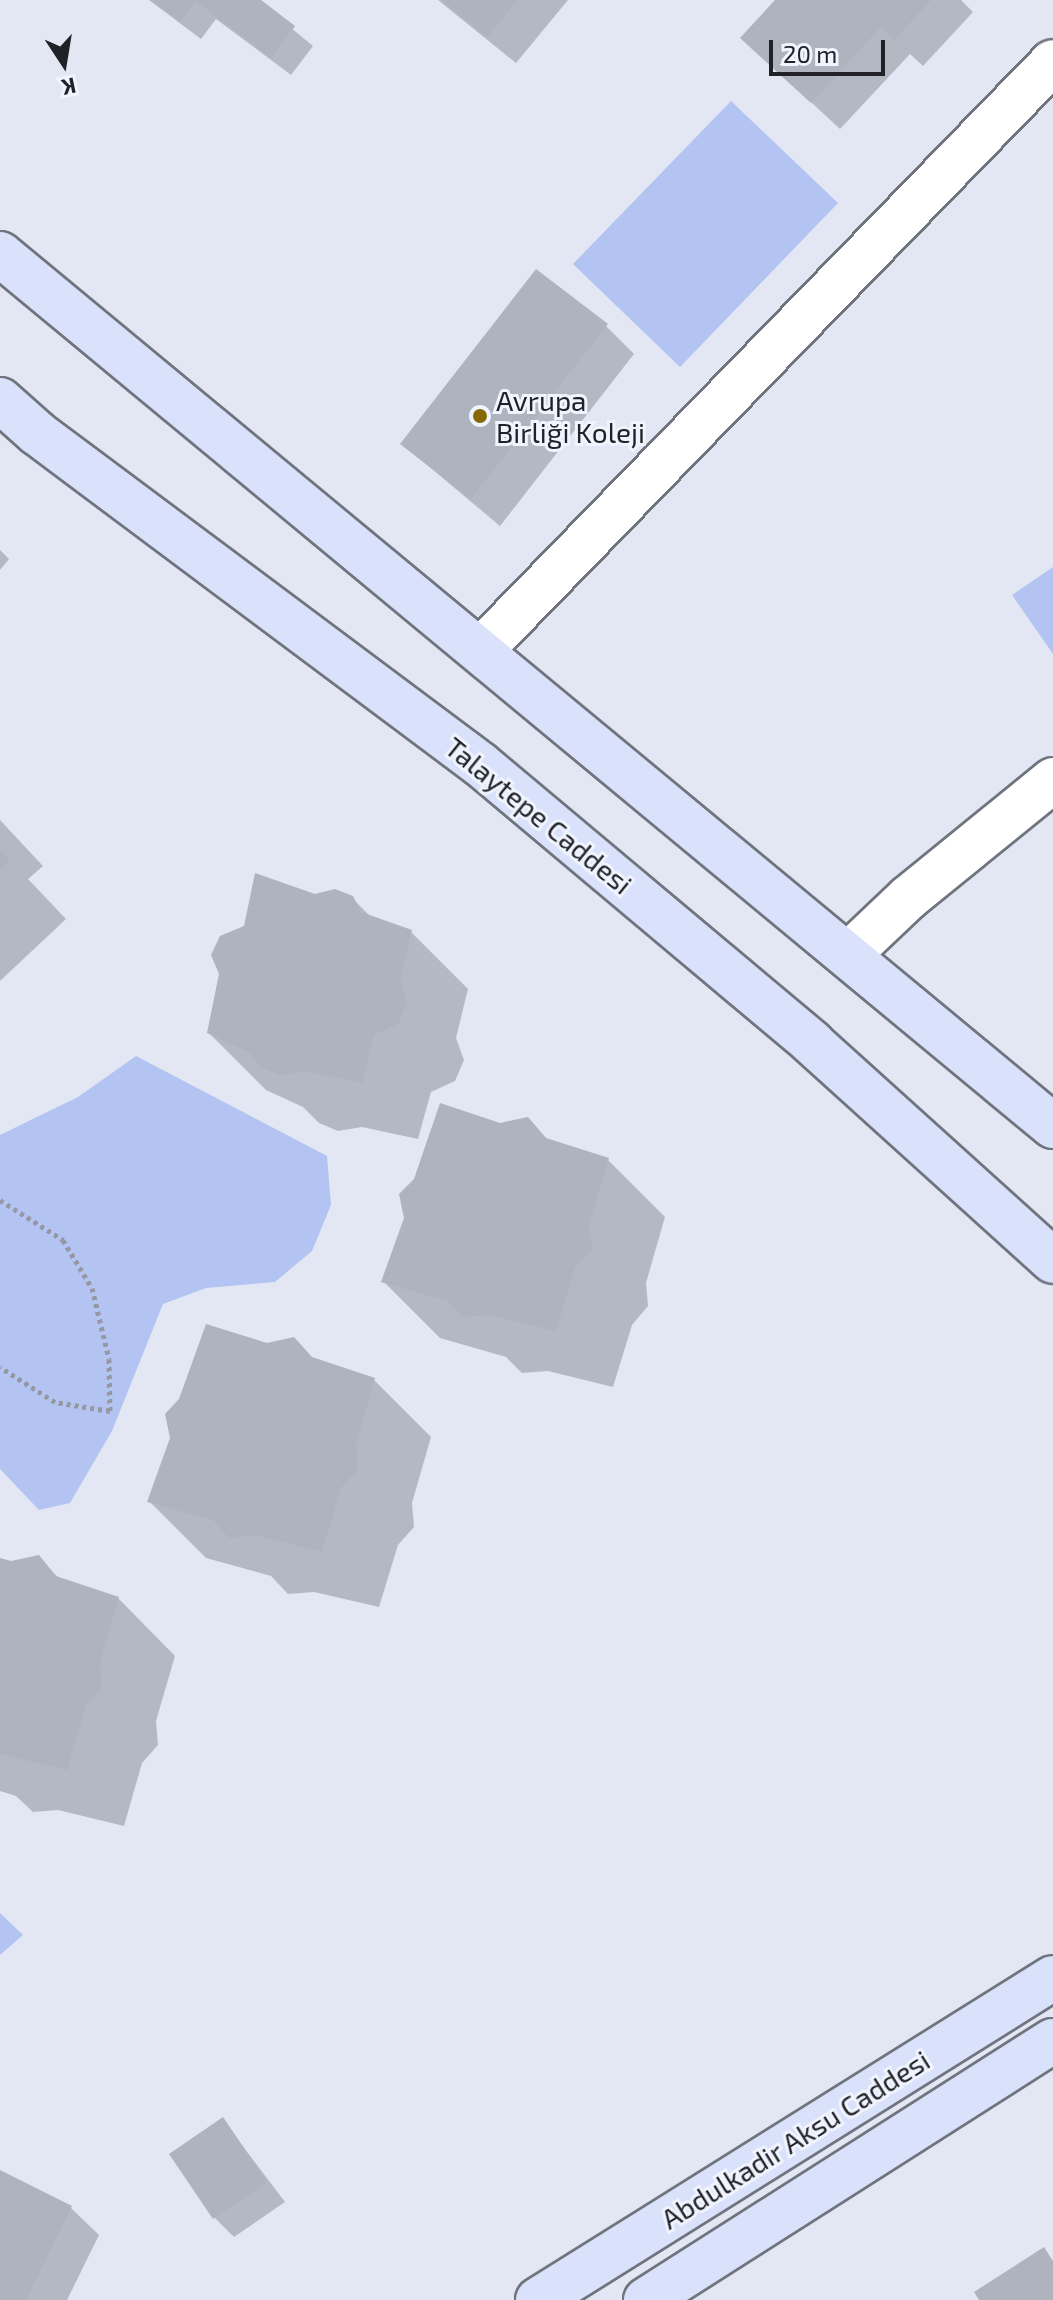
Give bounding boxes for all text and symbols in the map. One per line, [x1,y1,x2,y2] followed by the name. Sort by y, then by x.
[24,24,104,104] north arrow
[773,24,889,74] scale bar
[783,39,837,68] text: 20 m
[59,73,79,102] text: K
[496,383,645,449] place label: Avrupa Birliği Koleji
[471,407,489,425] marker: Avrupa Birliği Koleji
[439,729,639,901] street label: Talaytepe Caddesi
[654,2042,936,2236] street label: Abdulkadir Aksu Caddesi

